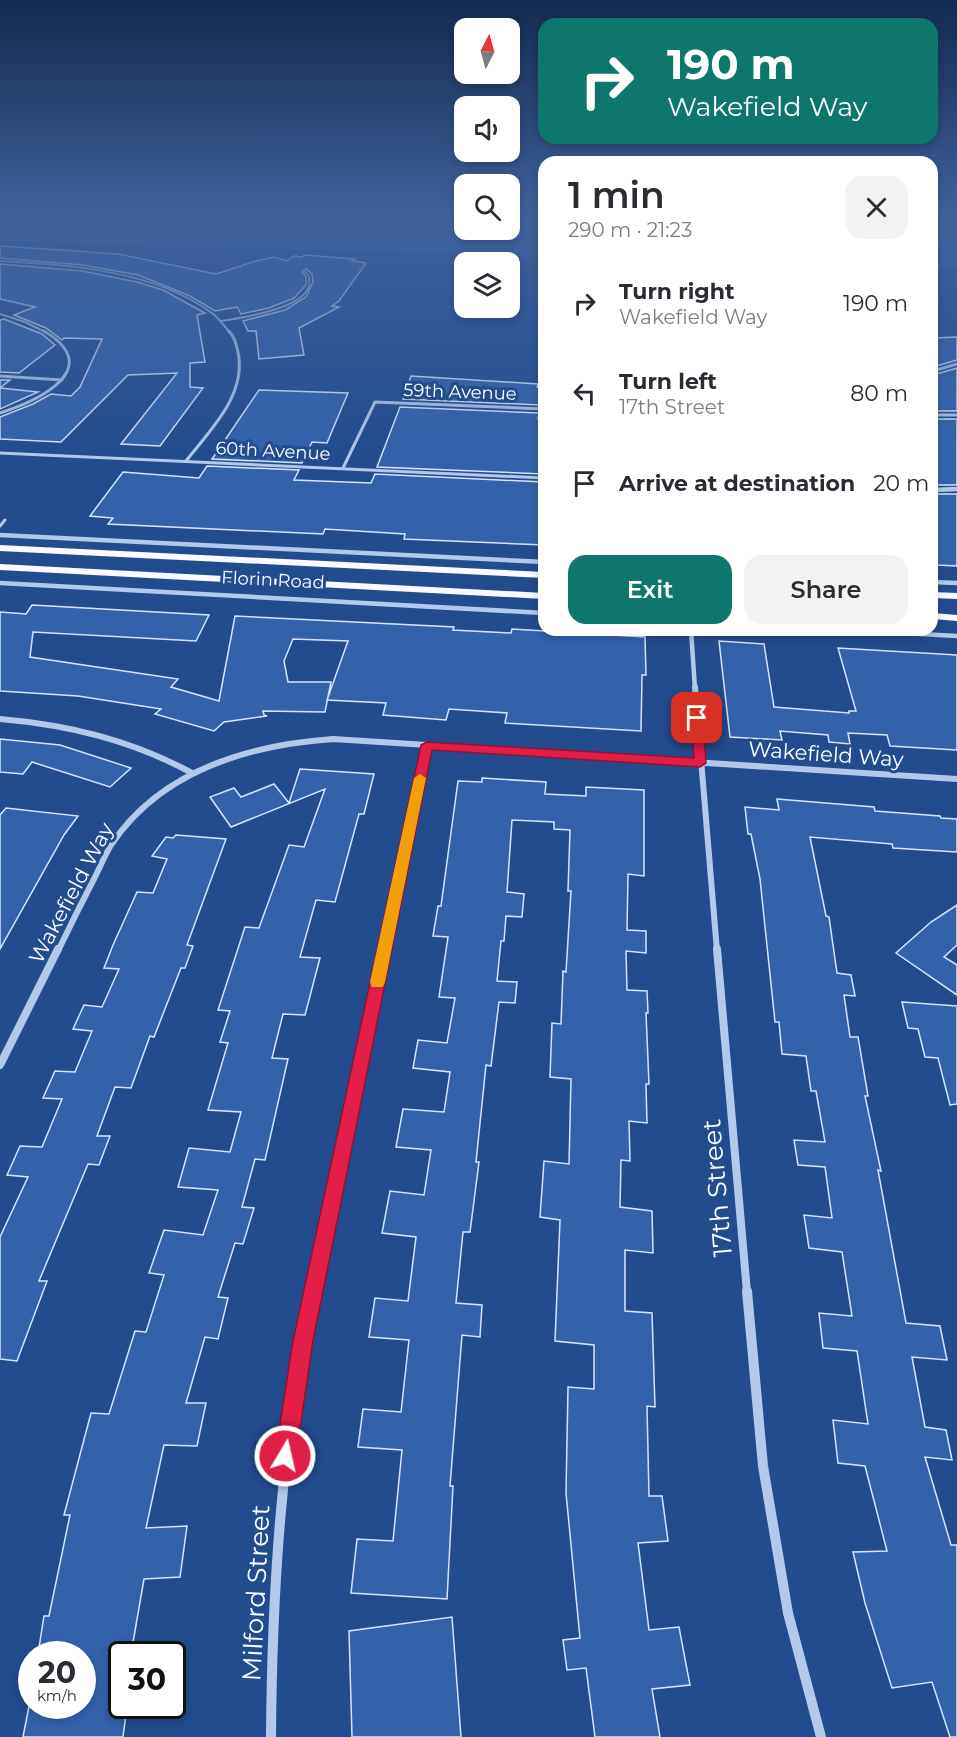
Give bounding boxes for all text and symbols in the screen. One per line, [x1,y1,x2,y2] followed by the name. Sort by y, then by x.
[454,18,520,84] north arrow
[454,18,520,318] map controls
[667,38,795,90] text: 190 m
[568,42,646,120] icon: right
[667,90,867,123] text: Wakefield Way
[454,96,520,162] button: sound
[568,173,665,217] text: 1 min
[454,174,520,240] button: search
[845,176,908,239] button: close
[568,218,692,242] text: 290 m · 21:23
[454,252,520,318] button: layers
[619,278,734,305] text: Turn right
[568,287,601,320] icon: right
[843,290,908,317] text: 190 m
[619,305,767,329] text: Wakefield Way
[619,368,717,395] text: Turn left
[568,377,601,410] icon: left
[403,379,517,405] street label: 59th Avenue
[850,380,908,407] text: 80 m
[619,395,725,419] text: 17th Street
[215,437,331,465] street label: 60th Avenue
[568,467,601,500] icon: arrive
[619,470,855,497] text: Arrive at destination
[873,470,929,497] text: 20 m
[568,555,732,624] button: Exit
[744,555,908,624] button: Share
[221,566,325,594] street label: Florin Road
[671,692,722,743] pin
[680,701,713,734] icon: arrive
[747,736,905,772] street label: Wakefield Way
[23,818,119,968] street label: Wakefield Way
[695,1118,739,1258] street label: 17th Street
[253,1424,317,1488] position arrow
[235,1504,277,1682] street label: Milford Street
[108,1641,186,1719] speed limit sign: 30
[38,1654,76,1691] text: 20
[37,1686,77,1705] text: km/h

